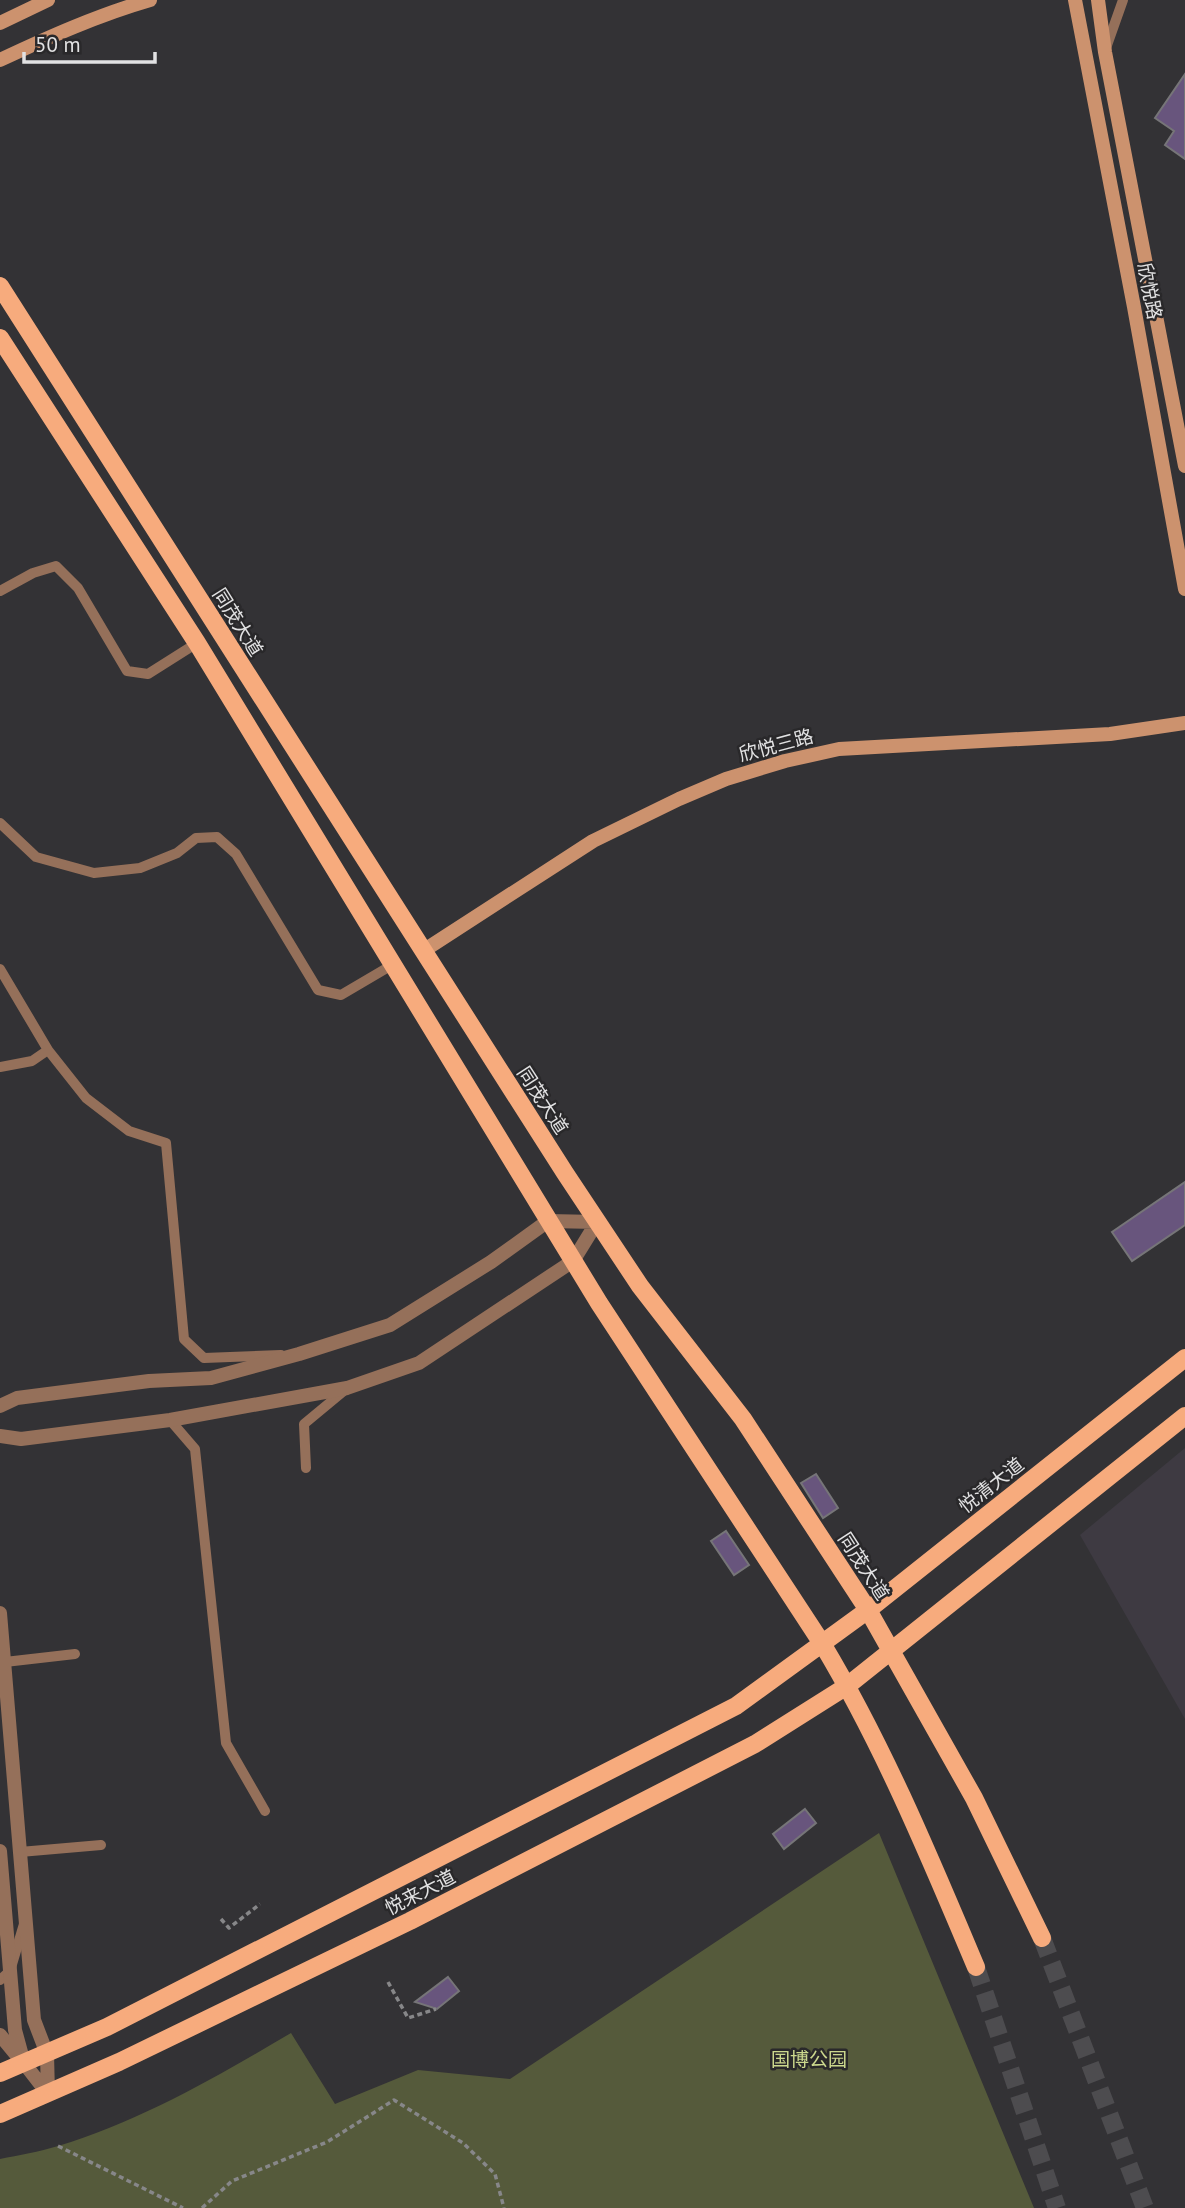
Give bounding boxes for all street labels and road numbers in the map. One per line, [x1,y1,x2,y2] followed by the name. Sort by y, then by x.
[1133,261,1167,321] street label: 欣悦路
[208,583,268,661] street label: 同茂大道
[736,724,816,766] street label: 欣悦三路
[512,1062,574,1138] street label: 同茂大道
[954,1452,1028,1518] street label: 悦清大道
[833,1528,895,1604] street label: 同茂大道
[381,1864,459,1920] street label: 悦来大道

